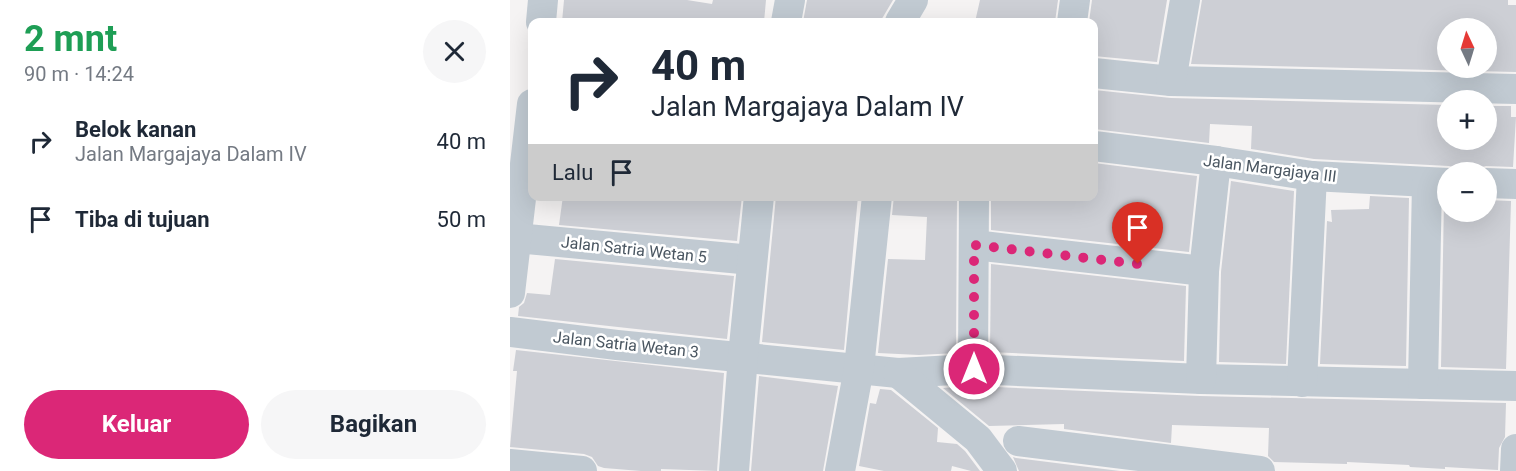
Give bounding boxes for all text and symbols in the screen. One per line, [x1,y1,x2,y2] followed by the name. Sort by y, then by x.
[24,18,117,60] text: 2 mnt
[1437,18,1497,78] north arrow
[1437,18,1497,222] map controls
[423,20,486,83] button: close
[651,41,746,90] text: 40 m
[552,42,630,120] icon: right
[24,62,134,86] text: 90 m · 14:24
[1437,90,1497,150] button: +
[651,91,964,123] text: Jalan Margajaya Dalam IV
[75,117,196,142] text: Belok kanan
[24,125,57,158] icon: right
[437,129,486,154] text: 40 m
[75,142,307,166] text: Jalan Margajaya Dalam IV
[1202,151,1338,186] street label: Jalan Margajaya III
[605,156,638,189] icon: arrive
[552,160,593,185] text: Lalu
[1437,162,1497,222] button: −
[1112,202,1163,264] pin
[24,203,57,236] icon: arrive
[75,207,210,232] text: Tiba di tujuan
[437,207,486,232] text: 50 m
[1121,211,1154,244] icon: arrive
[560,232,708,267] street label: Jalan Satria Wetan 5
[552,327,700,362] street label: Jalan Satria Wetan 3
[942,337,1006,401] position arrow
[24,390,249,459] button: Keluar
[261,390,486,459] button: Bagikan

